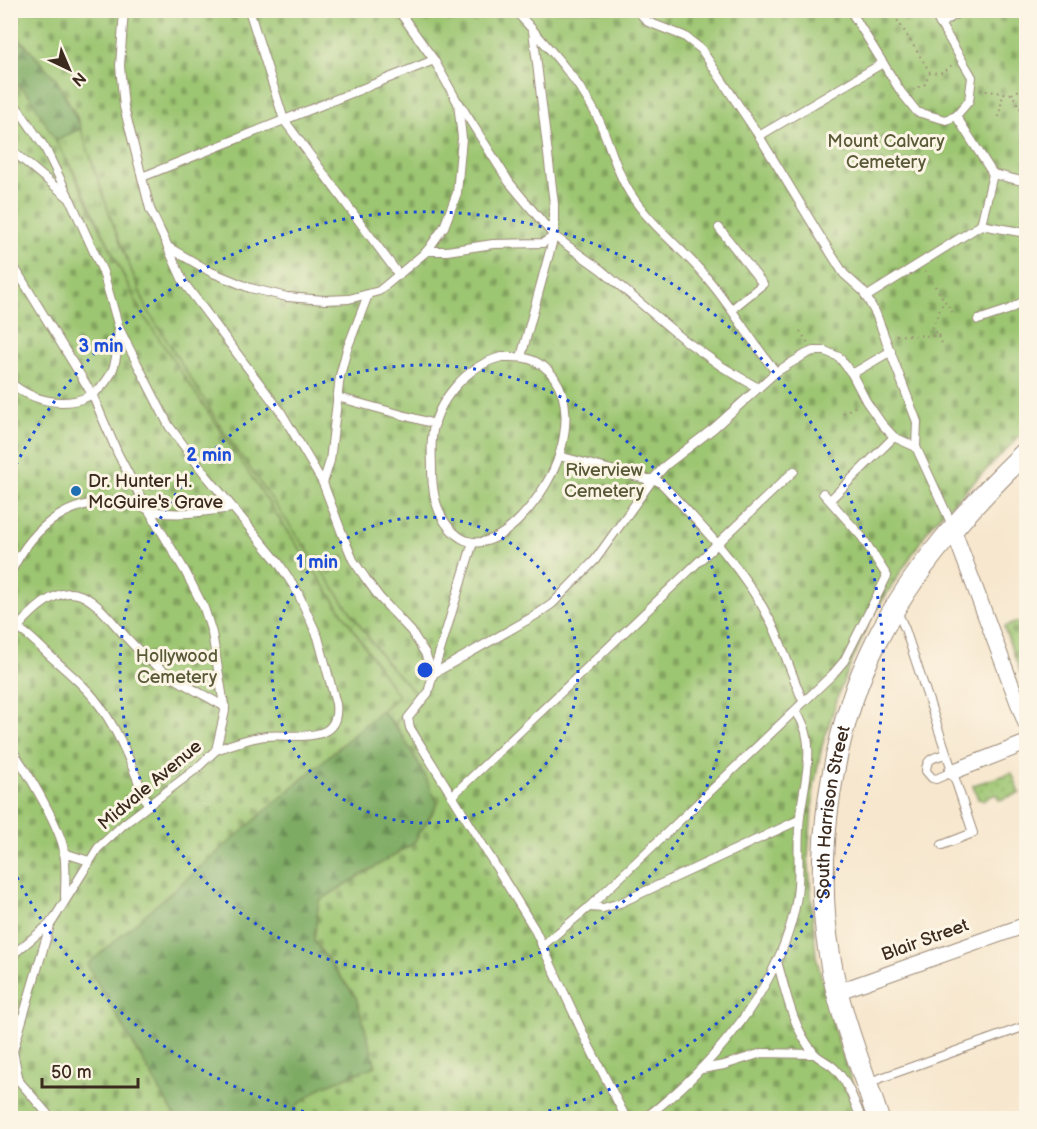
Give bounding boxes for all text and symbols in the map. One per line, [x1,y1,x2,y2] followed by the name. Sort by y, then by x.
[39,39,99,99] north arrow
[67,68,89,90] text: N
[827,131,946,173] park label: Mount Calvary Cemetery
[78,336,124,357] text: 3 min
[186,445,232,466] text: 2 min
[564,460,645,502] park label: Riverview Cemetery
[88,471,224,513] place label: Dr. Hunter H. McGuire's Grave
[69,484,83,498] marker: Dr. Hunter H. McGuire's Grave
[296,552,338,573] text: 1 min
[136,646,218,688] park label: Hollywood Cemetery
[415,660,435,680] centre of rings
[813,723,855,900] street label: South Harrison Street
[94,735,206,834] street label: Midvale Avenue
[879,914,972,965] street label: Blair Street
[42,1051,138,1089] scale bar
[51,1062,92,1083] text: 50 m

